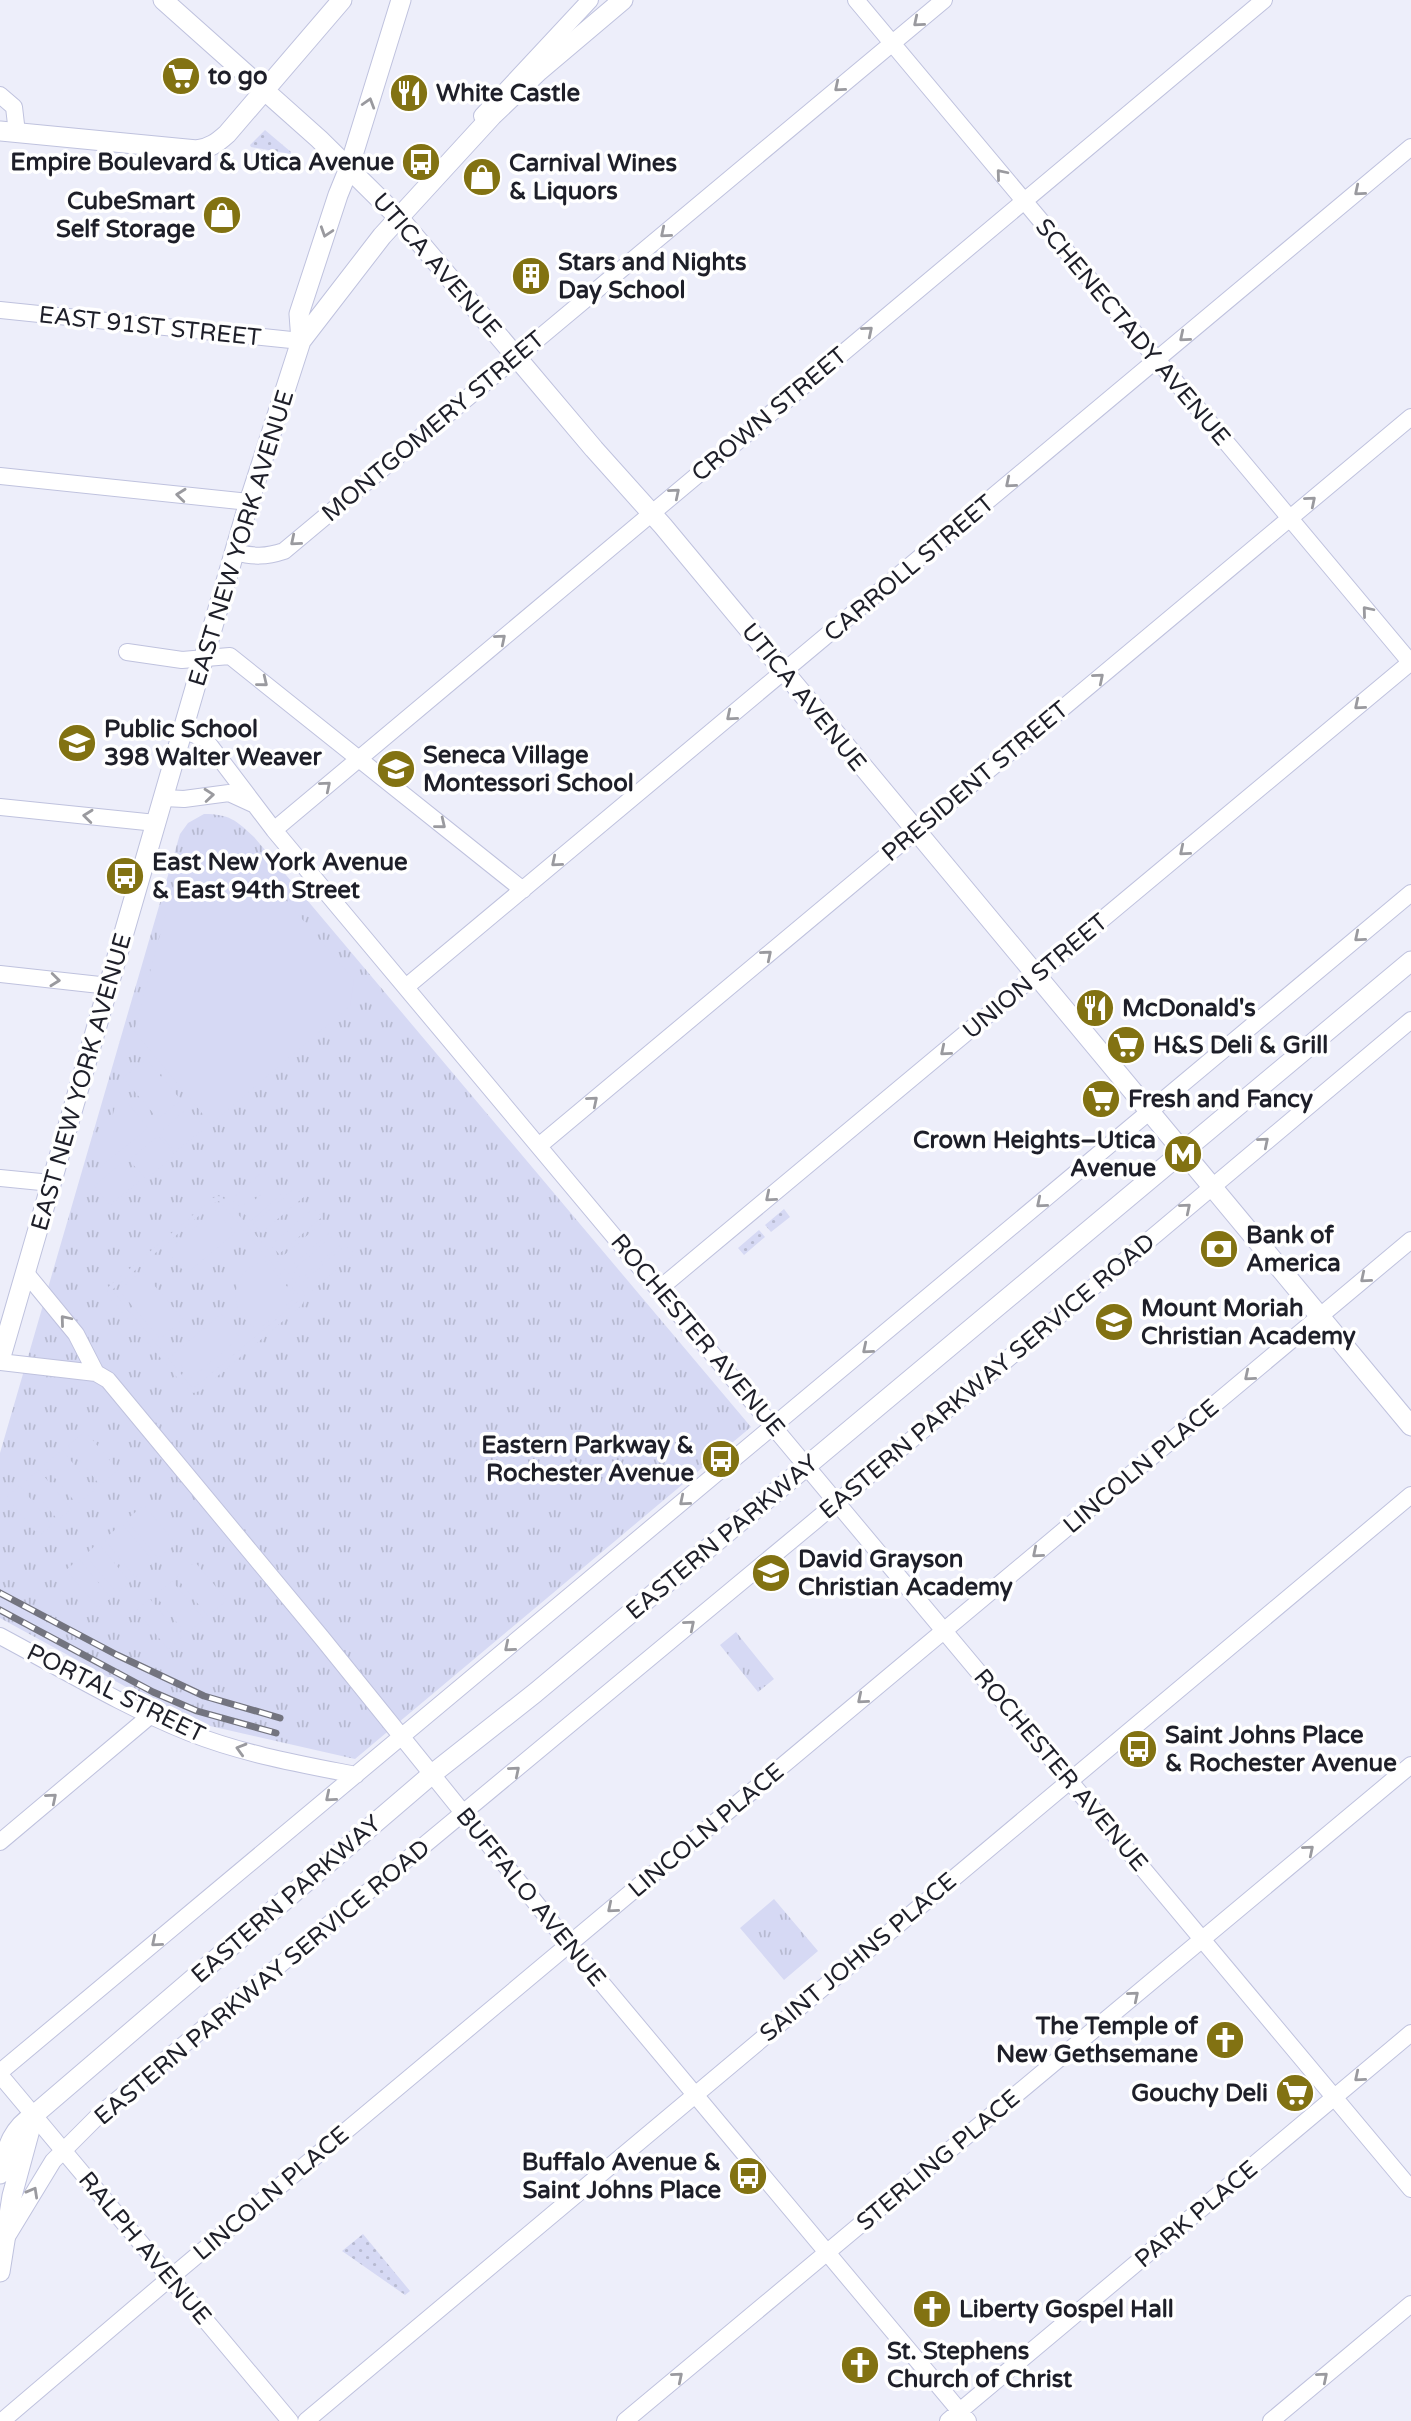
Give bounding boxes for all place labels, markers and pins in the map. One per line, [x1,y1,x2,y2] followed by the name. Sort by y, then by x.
[160,55,202,97] supermarket icon: to go
[208,62,268,91] place label: to go
[388,72,430,114] restaurant icon: White Castle
[436,79,580,108] place label: White Castle
[400,141,442,183] bus stop icon: Empire Boulevard & Utica Avenue
[10,148,394,177] place label: Empire Boulevard & Utica Avenue
[509,149,677,206] place label: Carnival Wines & Liquors
[461,156,503,198] shop icon: Carnival Wines & Liquors
[56,187,196,244] place label: CubeSmart Self Storage
[201,194,243,236] shop icon: CubeSmart Self Storage
[558,248,747,305] place label: Stars and Nights Day School
[510,255,552,297] building icon: Stars and Nights Day School
[104,715,322,772] place label: Public School 398 Walter Weaver
[56,722,98,764] school or university icon: Public School 398 Walter Weaver
[423,741,634,798] place label: Seneca Village Montessori School
[375,748,417,790] school or university icon: Seneca Village Montessori School
[152,848,408,905] place label: East New York Avenue & East 94th Street
[104,855,146,897] bus stop icon: East New York Avenue & East 94th Street
[1074,987,1116,1029] restaurant icon: McDonald's
[1122,994,1256,1023] place label: McDonald's
[1105,1024,1147,1066] supermarket icon: H&S Deli & Grill
[1153,1031,1328,1060] place label: H&S Deli & Grill
[1080,1078,1122,1120] supermarket icon: Fresh and Fancy
[1128,1085,1313,1114] place label: Fresh and Fancy
[913,1126,1156,1183] place label: Crown Heights–Utica Avenue
[1162,1133,1204,1175] metro station icon: Crown Heights–Utica Avenue
[1246,1221,1341,1278] place label: Bank of America
[1198,1228,1240,1270] bank icon: Bank of America
[1141,1294,1356,1351] place label: Mount Moriah Christian Academy
[1093,1301,1135,1343] school or university icon: Mount Moriah Christian Academy
[481,1431,694,1488] place label: Eastern Parkway & Rochester Avenue
[700,1438,742,1480] bus stop icon: Eastern Parkway & Rochester Avenue
[798,1545,1013,1602] place label: David Grayson Christian Academy
[750,1552,792,1594] school or university icon: David Grayson Christian Academy
[1165,1721,1397,1778] place label: Saint Johns Place & Rochester Avenue
[1117,1728,1159,1770] bus stop icon: Saint Johns Place & Rochester Avenue
[996,2012,1199,2069] place label: The Temple of New Gethsemane
[1204,2019,1246,2061] church icon: The Temple of New Gethsemane
[1274,2072,1316,2114] supermarket icon: Gouchy Deli
[1131,2079,1268,2108] place label: Gouchy Deli
[522,2148,721,2205] place label: Buffalo Avenue & Saint Johns Place
[727,2155,769,2197] bus stop icon: Buffalo Avenue & Saint Johns Place
[911,2288,953,2330] church icon: Liberty Gospel Hall
[959,2295,1174,2324] place label: Liberty Gospel Hall
[887,2337,1073,2394] place label: St. Stephens Church of Christ
[839,2344,881,2386] church icon: St. Stephens Church of Christ

